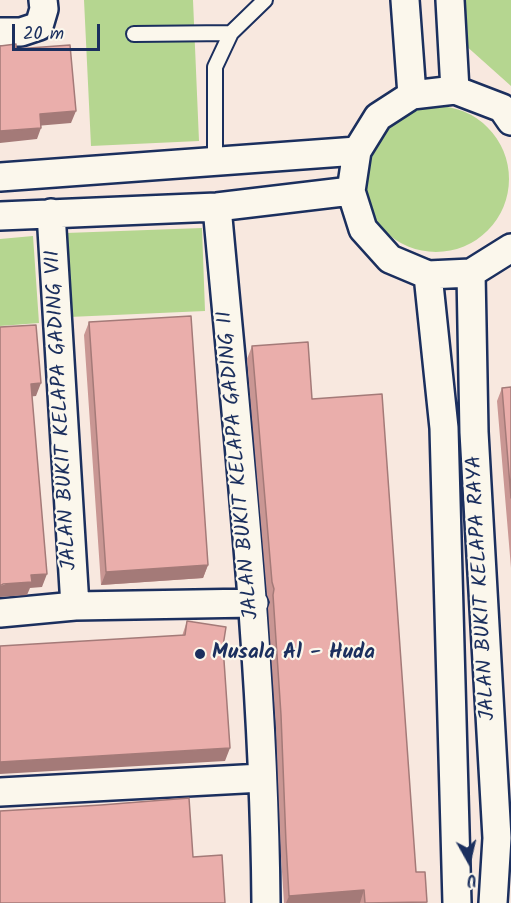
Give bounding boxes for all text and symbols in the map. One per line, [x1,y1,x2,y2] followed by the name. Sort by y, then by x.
[15,12,104,50] scale bar
[23,20,64,49] text: 20 m
[42,249,84,571] street label: JALAN BUKIT KELAPA GADING VII
[214,310,266,620] street label: JALAN BUKIT KELAPA GADING II
[463,455,503,721] street label: JALAN BUKIT KELAPA RAYA
[212,641,375,667] place label: Musala Al - Huda
[193,647,207,661] marker: Musala Al - Huda
[439,831,499,891] north arrow
[465,866,478,892] text: U

